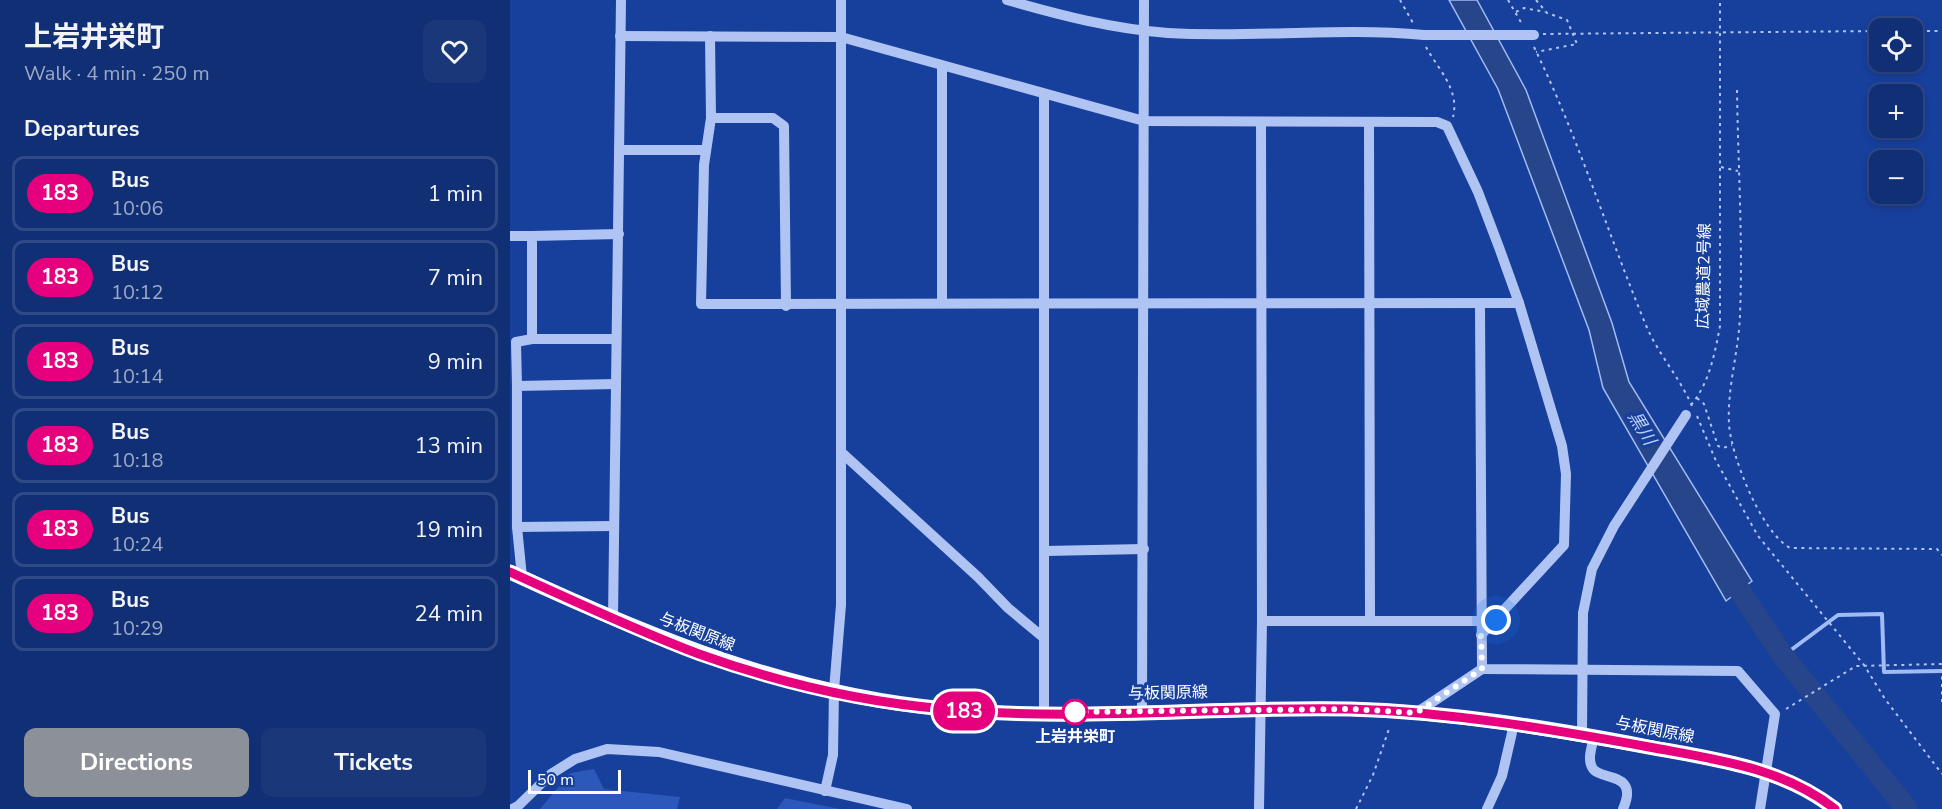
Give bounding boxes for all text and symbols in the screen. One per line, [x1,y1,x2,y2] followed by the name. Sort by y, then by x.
[24,18,164,56] text: 上岩井栄町
[1869,18,1923,204] map controls
[1869,18,1923,72] button: locate
[423,20,486,83] button: heart
[24,60,210,87] text: Walk · 4 min · 250 m
[1869,84,1923,138] button: +
[24,114,139,144] text: Departures
[1869,150,1923,204] button: −
[111,165,150,195] text: Bus
[41,179,79,207] text: 183
[428,179,483,209] text: 1 min
[111,195,164,222] text: 10:06
[1692,223,1716,329] street label: 広域農道2号線
[111,249,150,279] text: Bus
[41,263,79,291] text: 183
[428,263,483,293] text: 7 min
[111,279,164,306] text: 10:12
[111,333,150,363] text: Bus
[41,347,79,375] text: 183
[428,347,483,377] text: 9 min
[111,363,164,390] text: 10:14
[1622,406,1663,451] water label: 黒川
[111,417,150,447] text: Bus
[41,431,79,459] text: 183
[415,431,483,461] text: 13 min
[111,447,164,474] text: 10:18
[111,501,150,531] text: Bus
[41,515,79,543] text: 183
[415,515,483,545] text: 19 min
[111,531,164,558] text: 10:24
[111,585,150,615] text: Bus
[41,599,79,627] text: 183
[415,599,483,629] text: 24 min
[1481,605,1511,635] your location
[656,607,738,657] street label: 与板関原線
[111,615,164,642] text: 10:29
[1128,681,1208,705] street label: 与板関原線
[930,692,998,730] line badge: 183
[945,697,983,725] text: 183
[1062,699,1088,725] marker: 上岩井栄町
[1614,712,1696,748] street label: 与板関原線
[1035,726,1115,748] place label: 上岩井栄町
[24,728,249,797] button: Directions
[261,728,486,797] button: Tickets
[528,767,621,794] scale bar
[537,769,574,791] text: 50 m

